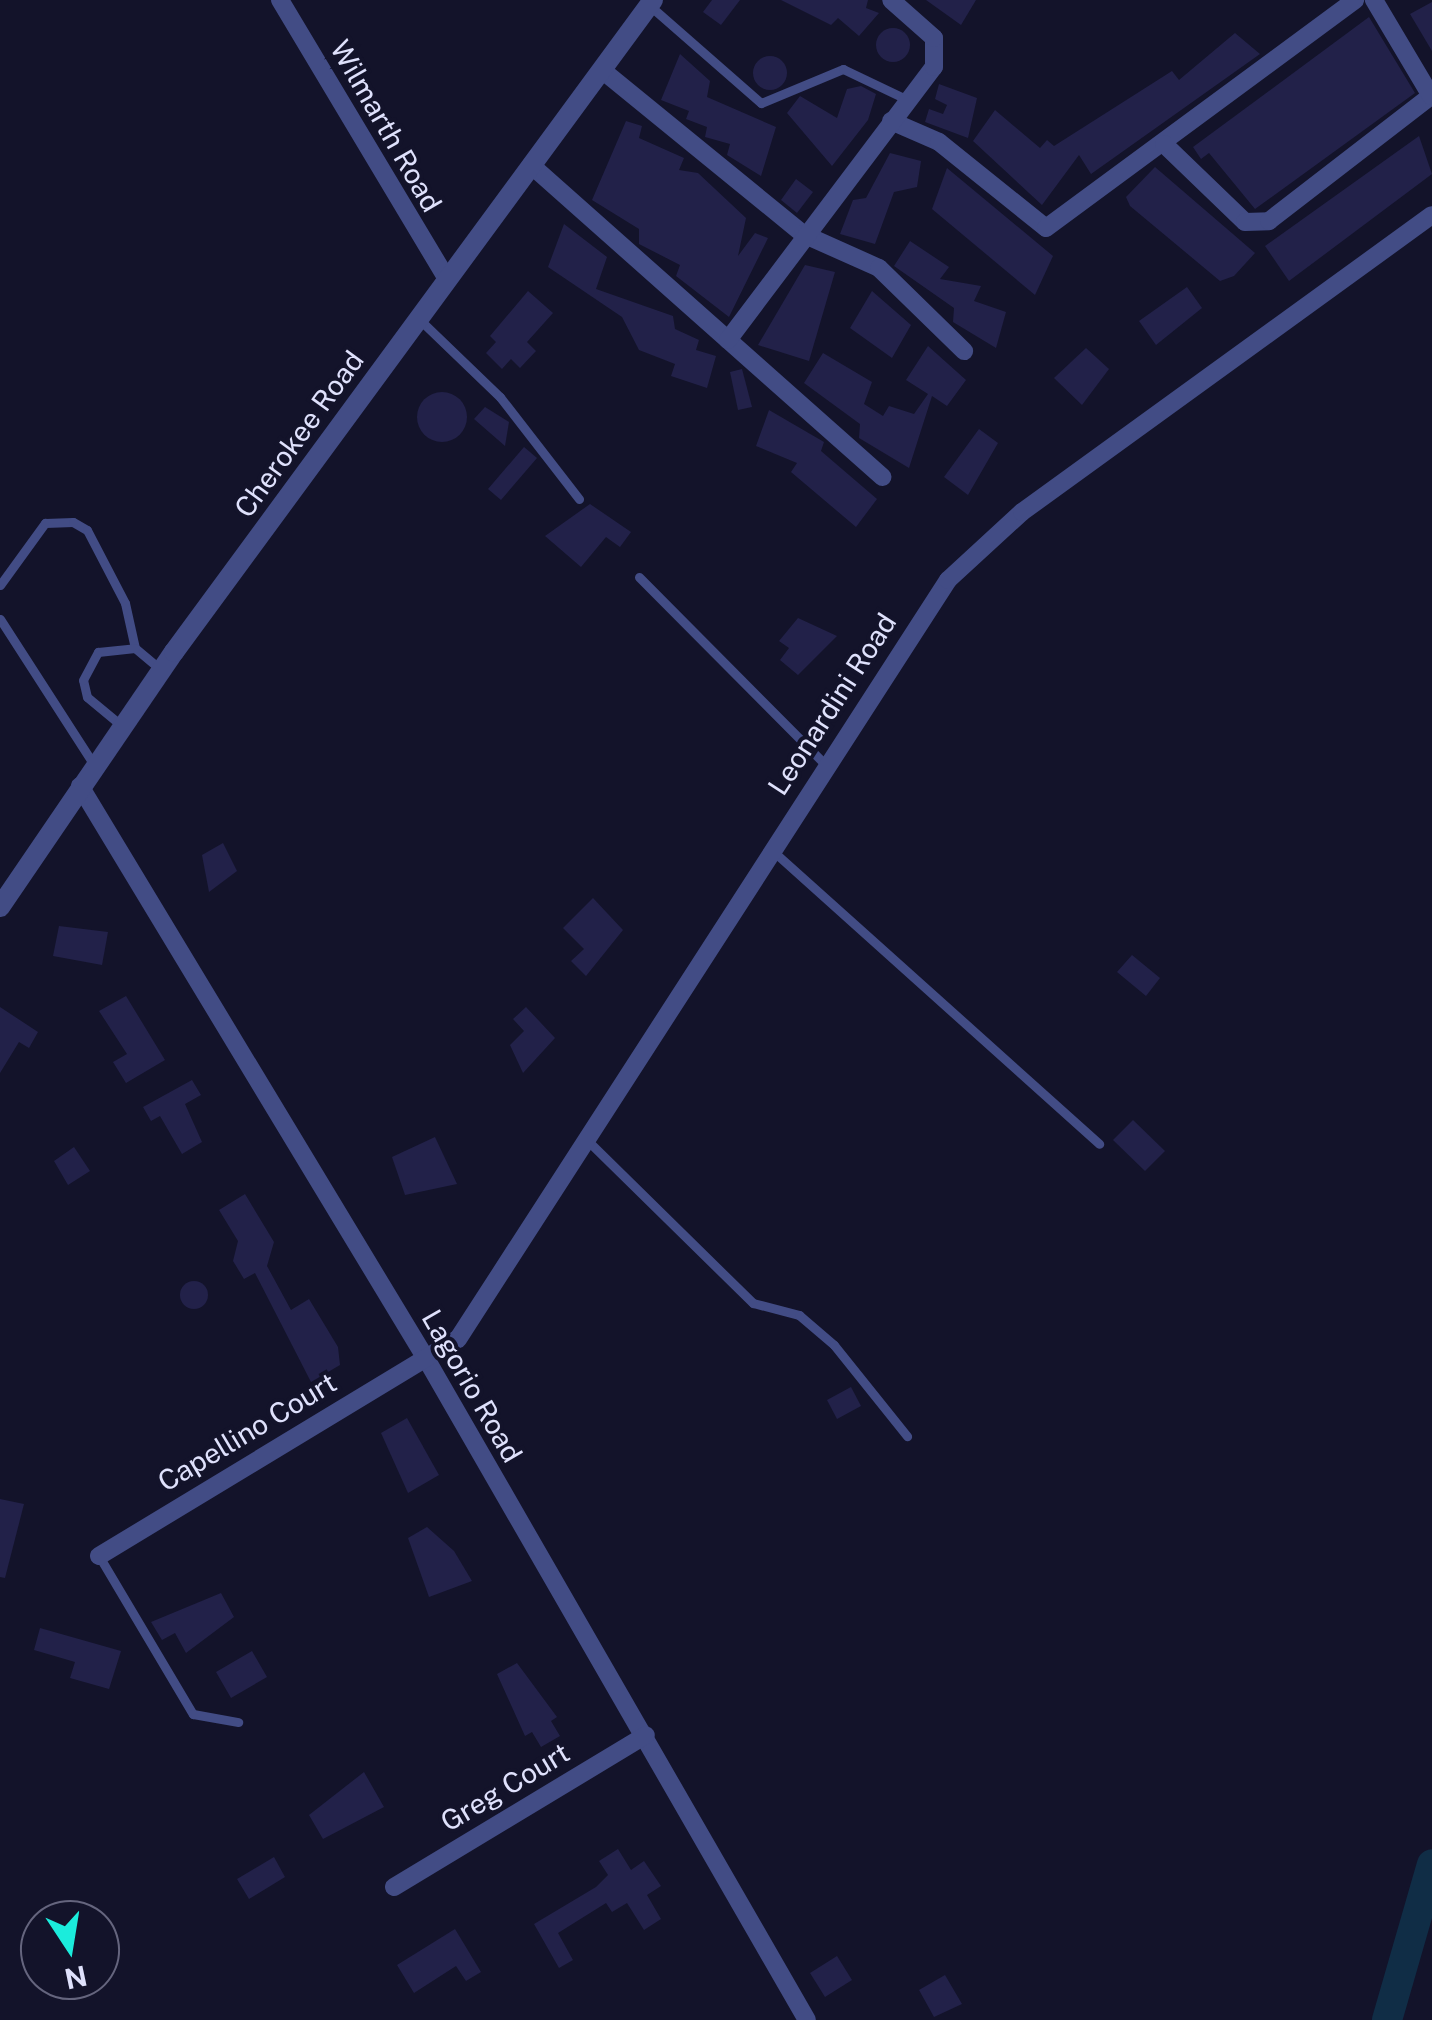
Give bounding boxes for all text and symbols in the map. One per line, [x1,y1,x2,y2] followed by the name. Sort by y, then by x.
[323,34,449,218] street label: Wilmarth Road
[227,344,371,524] street label: Cherokee Road
[761,607,903,801] street label: Leonardini Road
[415,1304,529,1468] street label: Lagorio Road
[152,1366,342,1498] street label: Capellino Court
[435,1735,575,1839] street label: Greg Court
[20,1900,120,2000] north arrow
[62,1959,90,1996] text: N

